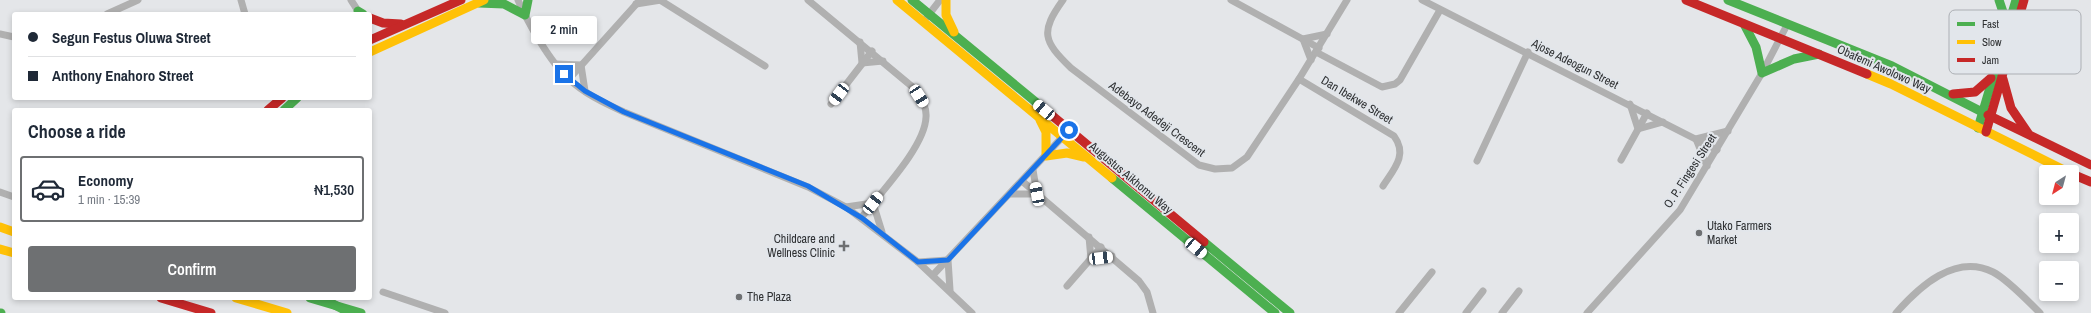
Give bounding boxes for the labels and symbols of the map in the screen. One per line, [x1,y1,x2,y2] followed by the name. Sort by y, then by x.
[1949,10,2081,74] legend
[531,16,597,44] callout: 2 min
[1982,17,2000,31] text: Fast
[1528,35,1621,93] street label: Ajose Adeogun Street
[1982,35,2002,49] text: Slow
[1835,41,1934,97] street label: Obafemi Awolowo Way
[1982,53,1999,67] text: Jam
[555,65,573,83] route end
[1318,72,1396,128] street label: Dan Ibekwe Street
[1105,77,1209,161] street label: Adebayo Adedeji Crescent
[827,81,851,107] car
[907,83,931,109] car
[1031,98,1057,122] car
[1060,121,1078,139] route start
[1660,130,1720,211] street label: O. P. Fingesi Street
[1085,138,1176,218] street label: Augustus Aikhomu Way
[2039,165,2079,205] north arrow
[1029,181,1045,207] car
[861,190,885,216] car
[1707,218,1772,248] place label: Utako Farmers Market
[1694,228,1704,238] marker: Utako Farmers Market
[767,231,835,261] place label: Childcare and Wellness Clinic
[1183,236,1209,260] car
[838,240,850,252] marker: Childcare and Wellness Clinic
[1088,251,1114,265] car
[747,289,792,305] place label: The Plaza
[734,292,744,302] marker: The Plaza

